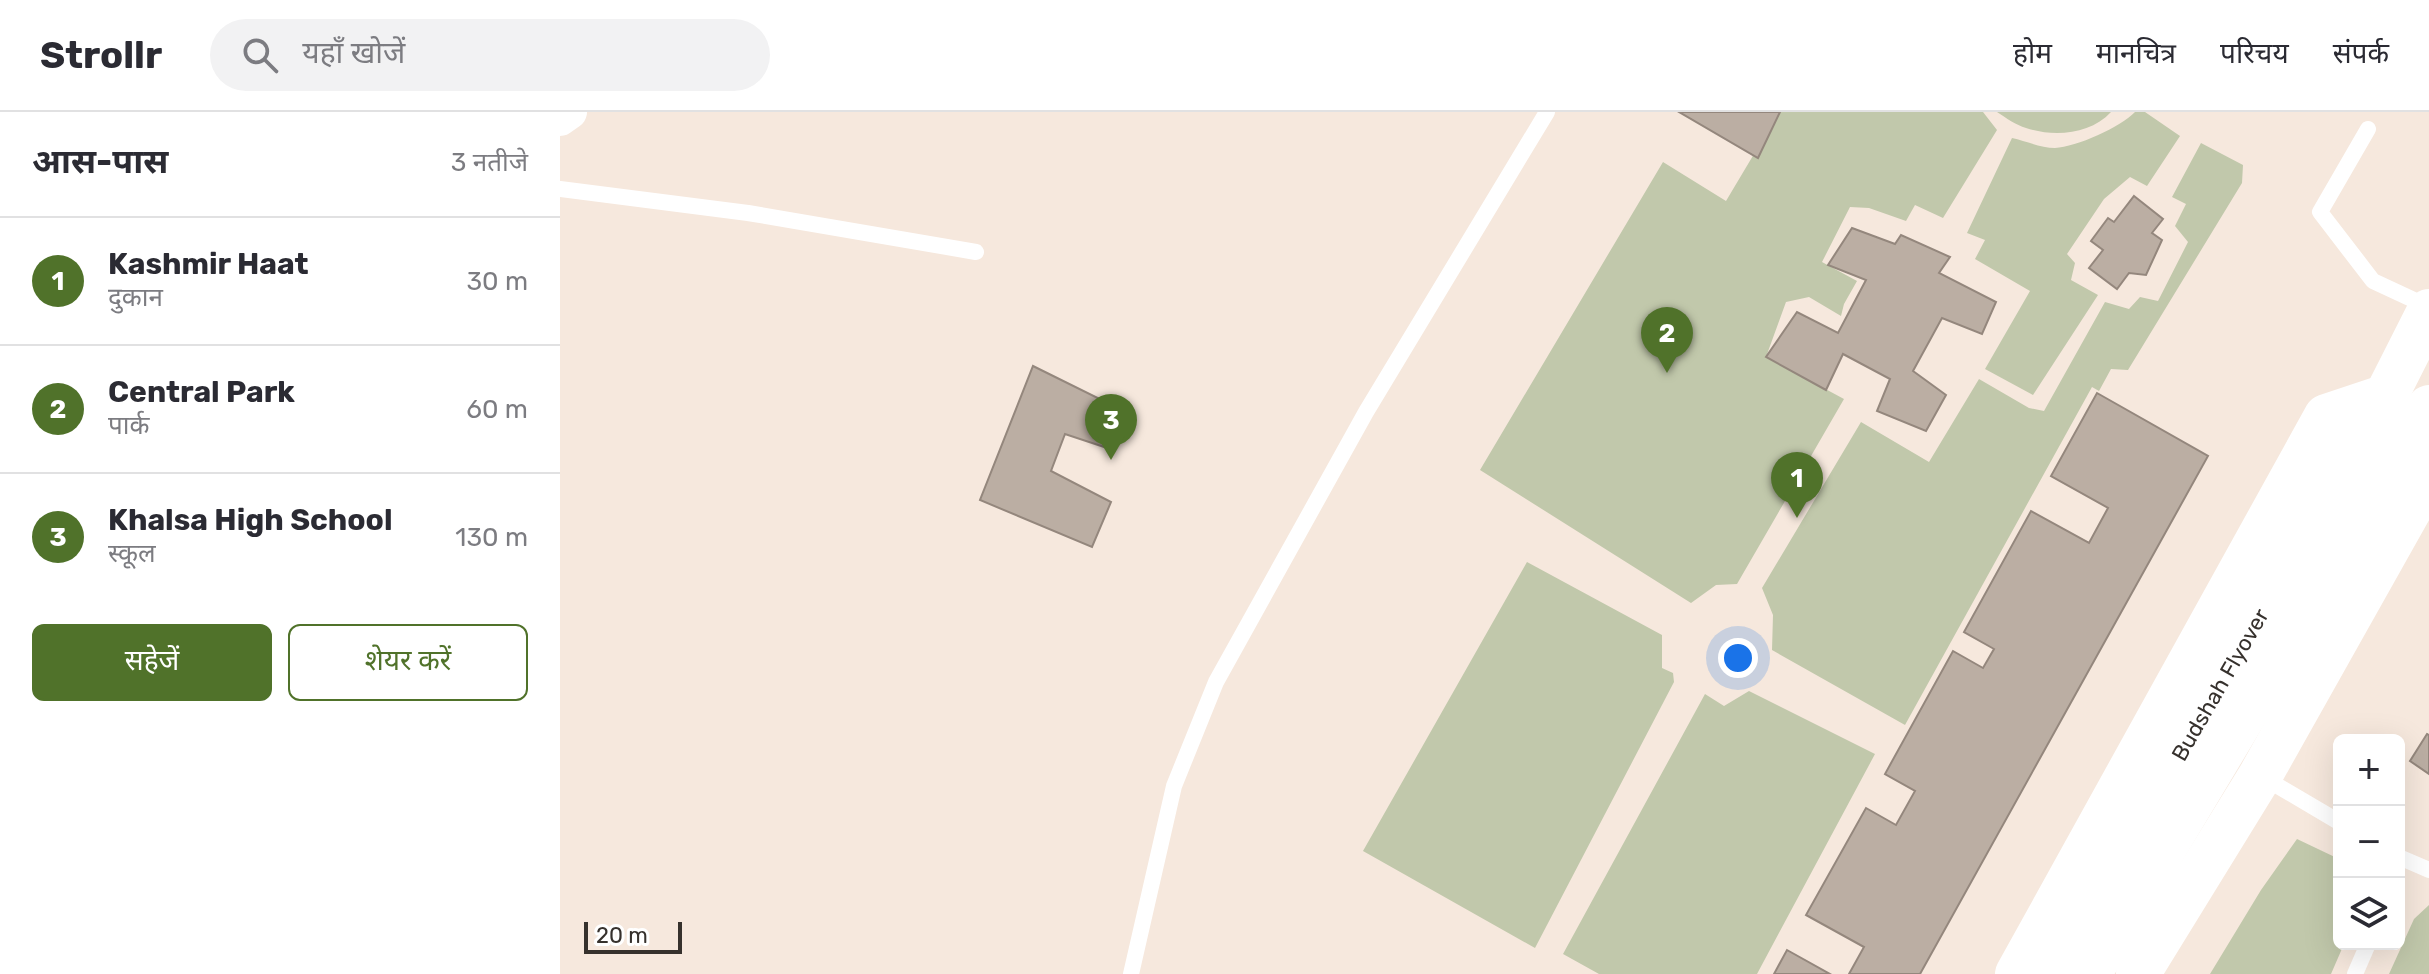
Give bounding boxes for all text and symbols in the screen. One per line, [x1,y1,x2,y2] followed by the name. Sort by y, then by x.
[210,19,770,91] search box
[40,32,162,78] text: Strollr
[238,33,282,77] icon: search
[302,35,405,71] text: यहाँ खोजें
[2013,37,2052,70] text: होम
[2096,37,2176,70] text: मानचित्र
[2220,37,2289,70] text: परिचय
[2333,37,2389,70] text: संपर्क
[32,141,168,182] text: आस-पास
[451,147,528,178] text: 3 नतीजे
[108,246,309,282] text: Kashmir Haat
[52,266,64,297] text: 1
[466,266,528,297] text: 30 m
[108,282,163,313] text: दुकान
[1641,307,1693,373] pin: 2
[108,374,295,410] text: Central Park
[50,394,66,425] text: 2
[466,394,528,425] text: 60 m
[1085,394,1137,460] pin: 3
[108,410,149,441] text: पार्क
[1771,452,1823,518] pin: 1
[108,502,393,538] text: Khalsa High School
[49,522,67,553] text: 3
[455,522,528,553] text: 130 m
[108,538,156,569] text: स्कूल
[2166,603,2275,766] street label: Budshah Flyover
[32,624,272,701] button: सहेजें
[288,624,528,701] button: शेयर करें
[1718,638,1758,678] your location
[2333,734,2405,950] map controls
[2333,734,2405,806] button: +
[2333,806,2405,878] button: −
[2333,878,2405,950] button: layers
[584,918,682,954] scale bar
[596,922,648,949] text: 20 m

